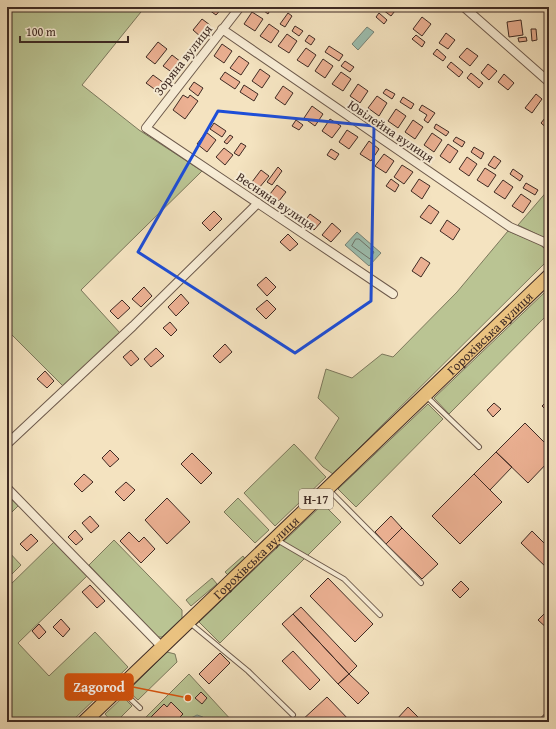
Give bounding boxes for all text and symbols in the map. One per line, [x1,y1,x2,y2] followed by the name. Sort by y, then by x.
[20,18,128,44] scale bar
[149,20,217,99] street label: Зоряна вулиця
[26,23,56,40] text: 100 m
[344,95,438,167] street label: Ювілейна вулиця
[233,167,320,235] street label: Весняна вулиця
[442,287,537,379] street label: Горохівська вулиця
[299,489,333,509] road number: Н-17
[208,511,303,603] street label: Горохівська вулиця
[65,674,133,700] callout: Zagorod
[73,677,125,697] text: Zagorod

